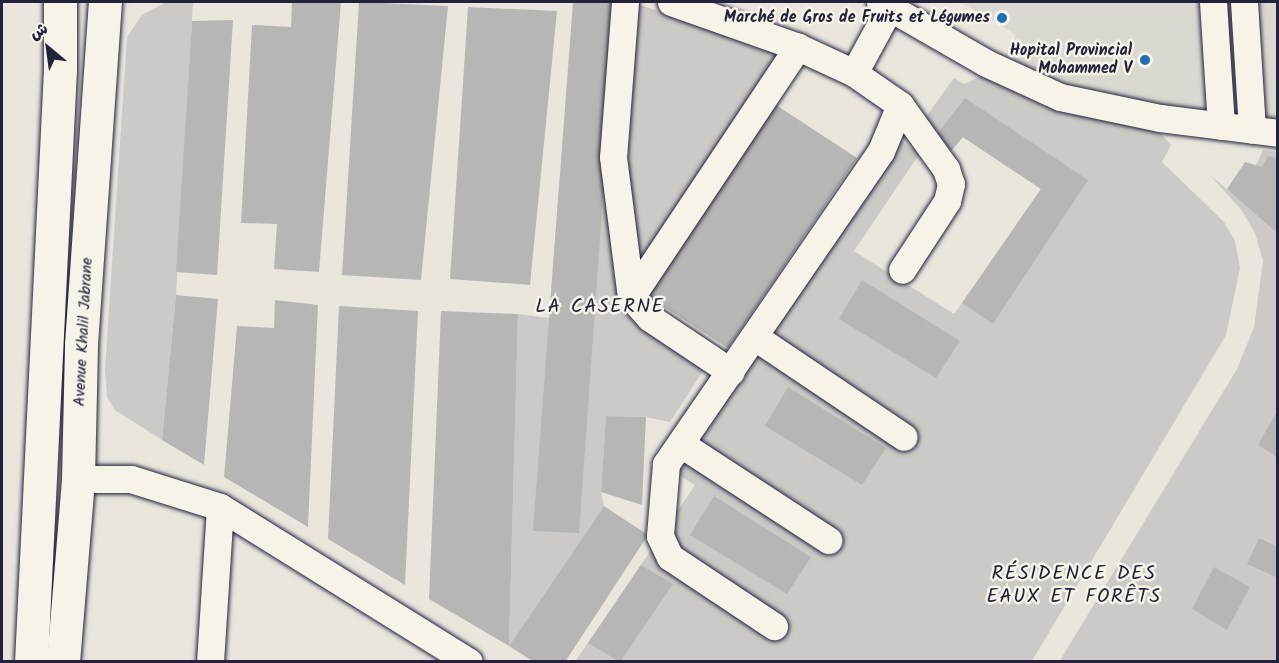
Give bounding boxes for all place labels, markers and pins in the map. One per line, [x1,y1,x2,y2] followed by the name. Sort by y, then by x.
[724,8,990,28] place label: Marché de Gros de Fruits et Légumes
[995,11,1009,25] marker: Marché de Gros de Fruits et Légumes
[1010,41,1132,79] place label: Hopital Provincial Mohammed V
[1136,51,1154,69] marker: Hopital Provincial Mohammed V

